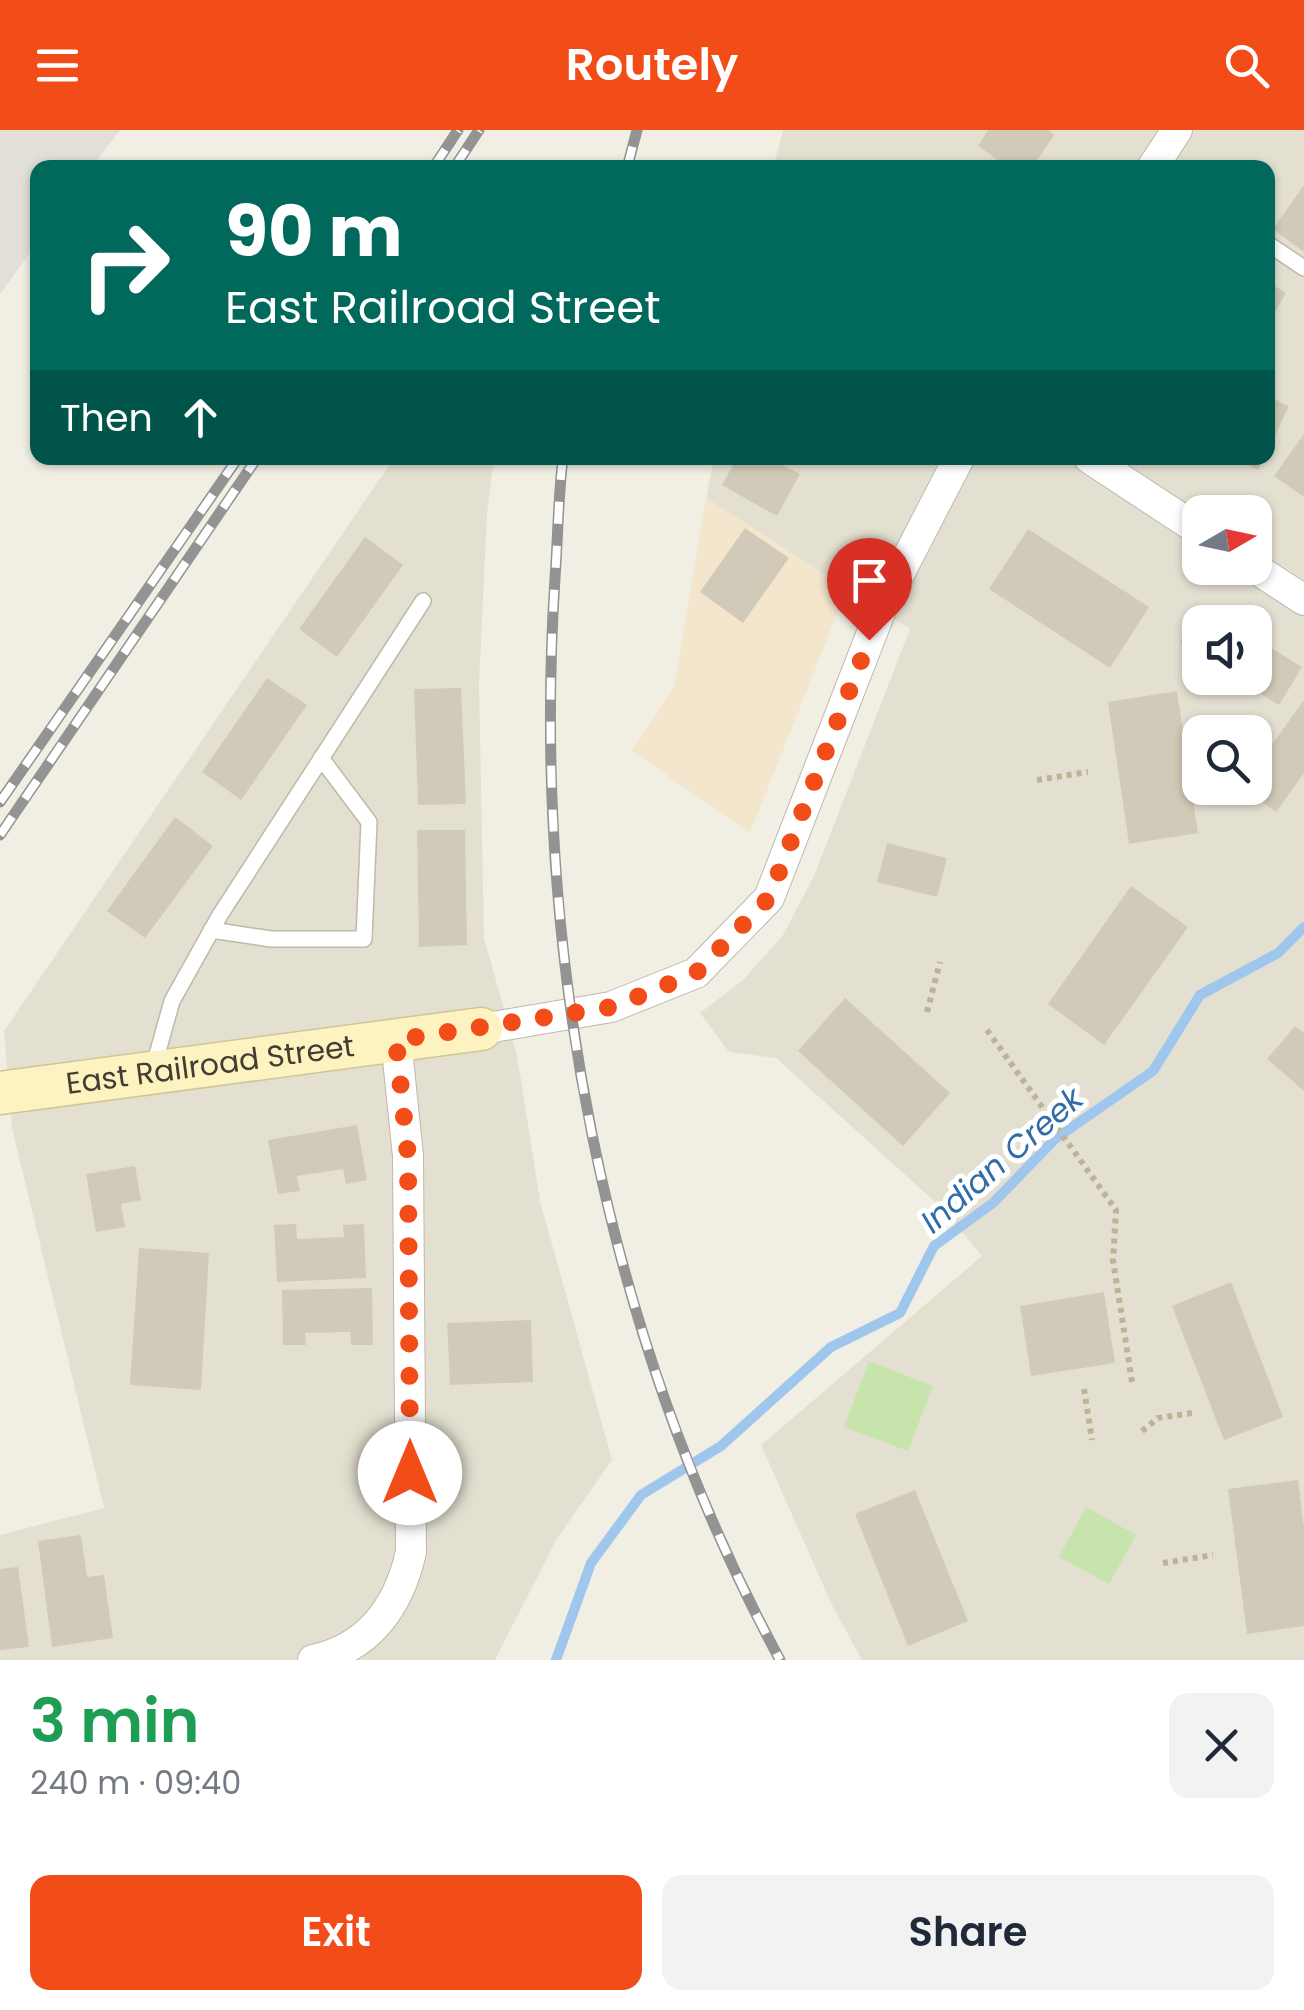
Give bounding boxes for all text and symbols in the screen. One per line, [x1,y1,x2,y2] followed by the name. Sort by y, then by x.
[566,33,738,96] text: Routely
[30,38,85,93] icon: menu
[1219,38,1274,93] icon: search
[225,182,403,281] text: 90 m
[60,200,190,330] icon: right
[225,276,661,339] text: East Railroad Street
[173,390,228,445] icon: ahead
[60,391,153,444] text: Then
[1182,495,1272,585] north arrow
[1182,495,1272,805] map controls
[827,538,912,641] pin
[842,553,897,608] icon: arrive
[1182,605,1272,695] button: sound
[1182,715,1272,805] button: search
[63,1024,357,1105] street label: East Railroad Street
[911,1075,1094,1243] water label: Indian Creek
[358,1421,462,1525] position arrow
[30,1679,199,1763] text: 3 min
[1169,1693,1274,1798] button: close
[30,1760,241,1805] text: 240 m · 09:40
[30,1875,642,1990] button: Exit
[662,1875,1274,1990] button: Share

